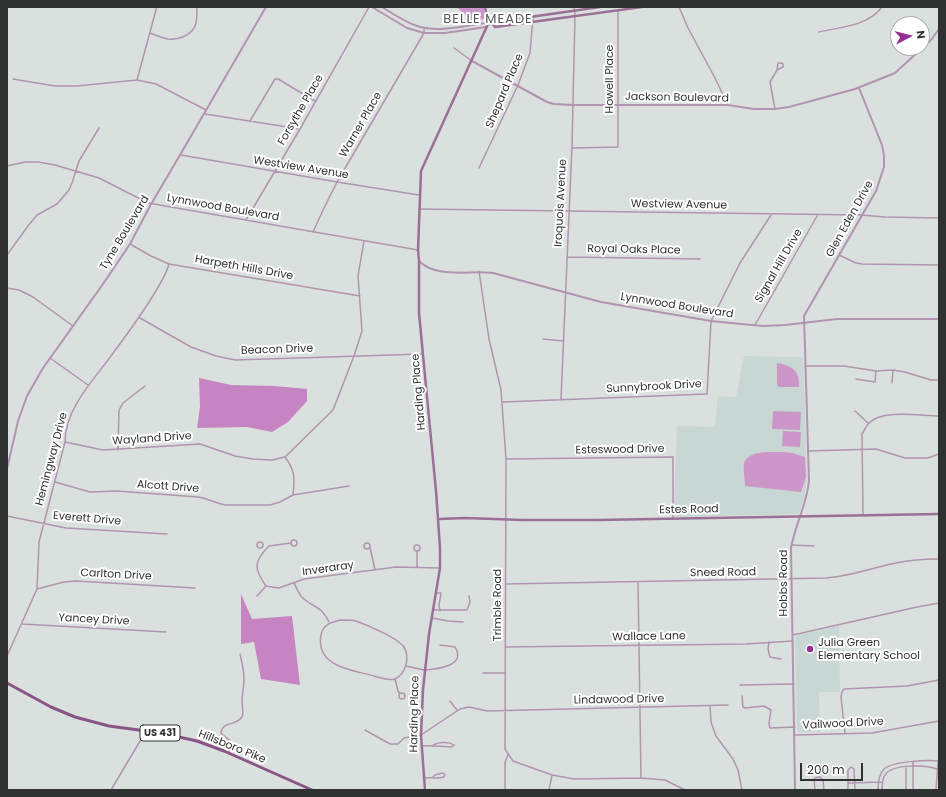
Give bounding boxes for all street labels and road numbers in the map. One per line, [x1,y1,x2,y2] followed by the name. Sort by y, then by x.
[603,45,617,113] street label: Howell Place
[483,52,527,130] street label: Shepard Place
[275,72,327,148] street label: Forsythe Place
[337,90,385,160] street label: Warner Place
[625,90,729,106] street label: Jackson Boulevard
[252,154,350,182] street label: Westview Avenue
[552,159,570,247] street label: Iroquois Avenue
[823,178,877,260] street label: Glen Eden Drive
[166,192,280,224] street label: Lynnwood Boulevard
[98,193,152,273] street label: Tyne Boulevard
[631,198,727,212] street label: Westview Avenue
[753,227,805,305] street label: Signal Hill Drive
[587,243,681,257] street label: Royal Oaks Place
[194,253,294,283] street label: Harpeth Hills Drive
[620,291,734,321] street label: Lynnwood Boulevard
[241,342,313,358] street label: Beacon Drive
[409,353,429,431] street label: Harding Place
[606,378,702,396] street label: Sunnybrook Drive
[33,411,71,507] street label: Hemingway Drive
[112,430,192,448] street label: Wayland Drive
[575,443,665,457] street label: Esteswood Drive
[136,478,200,496] street label: Alcott Drive
[659,503,719,517] street label: Estes Road
[53,509,121,529] street label: Everett Drive
[777,550,791,616] street label: Hobbs Road
[301,559,355,579] street label: Inveraray
[690,566,756,580] street label: Sneed Road
[80,567,152,583] street label: Carlton Drive
[491,569,505,641] street label: Trimble Road
[58,612,130,628] street label: Yancey Drive
[612,630,686,644] street label: Wallace Lane
[408,676,422,752] street label: Harding Place
[574,693,664,707] street label: Lindawood Drive
[802,715,884,733] street label: Vailwood Drive
[140,725,180,741] road number: US 431
[196,727,268,767] street label: Hillsboro Pike

